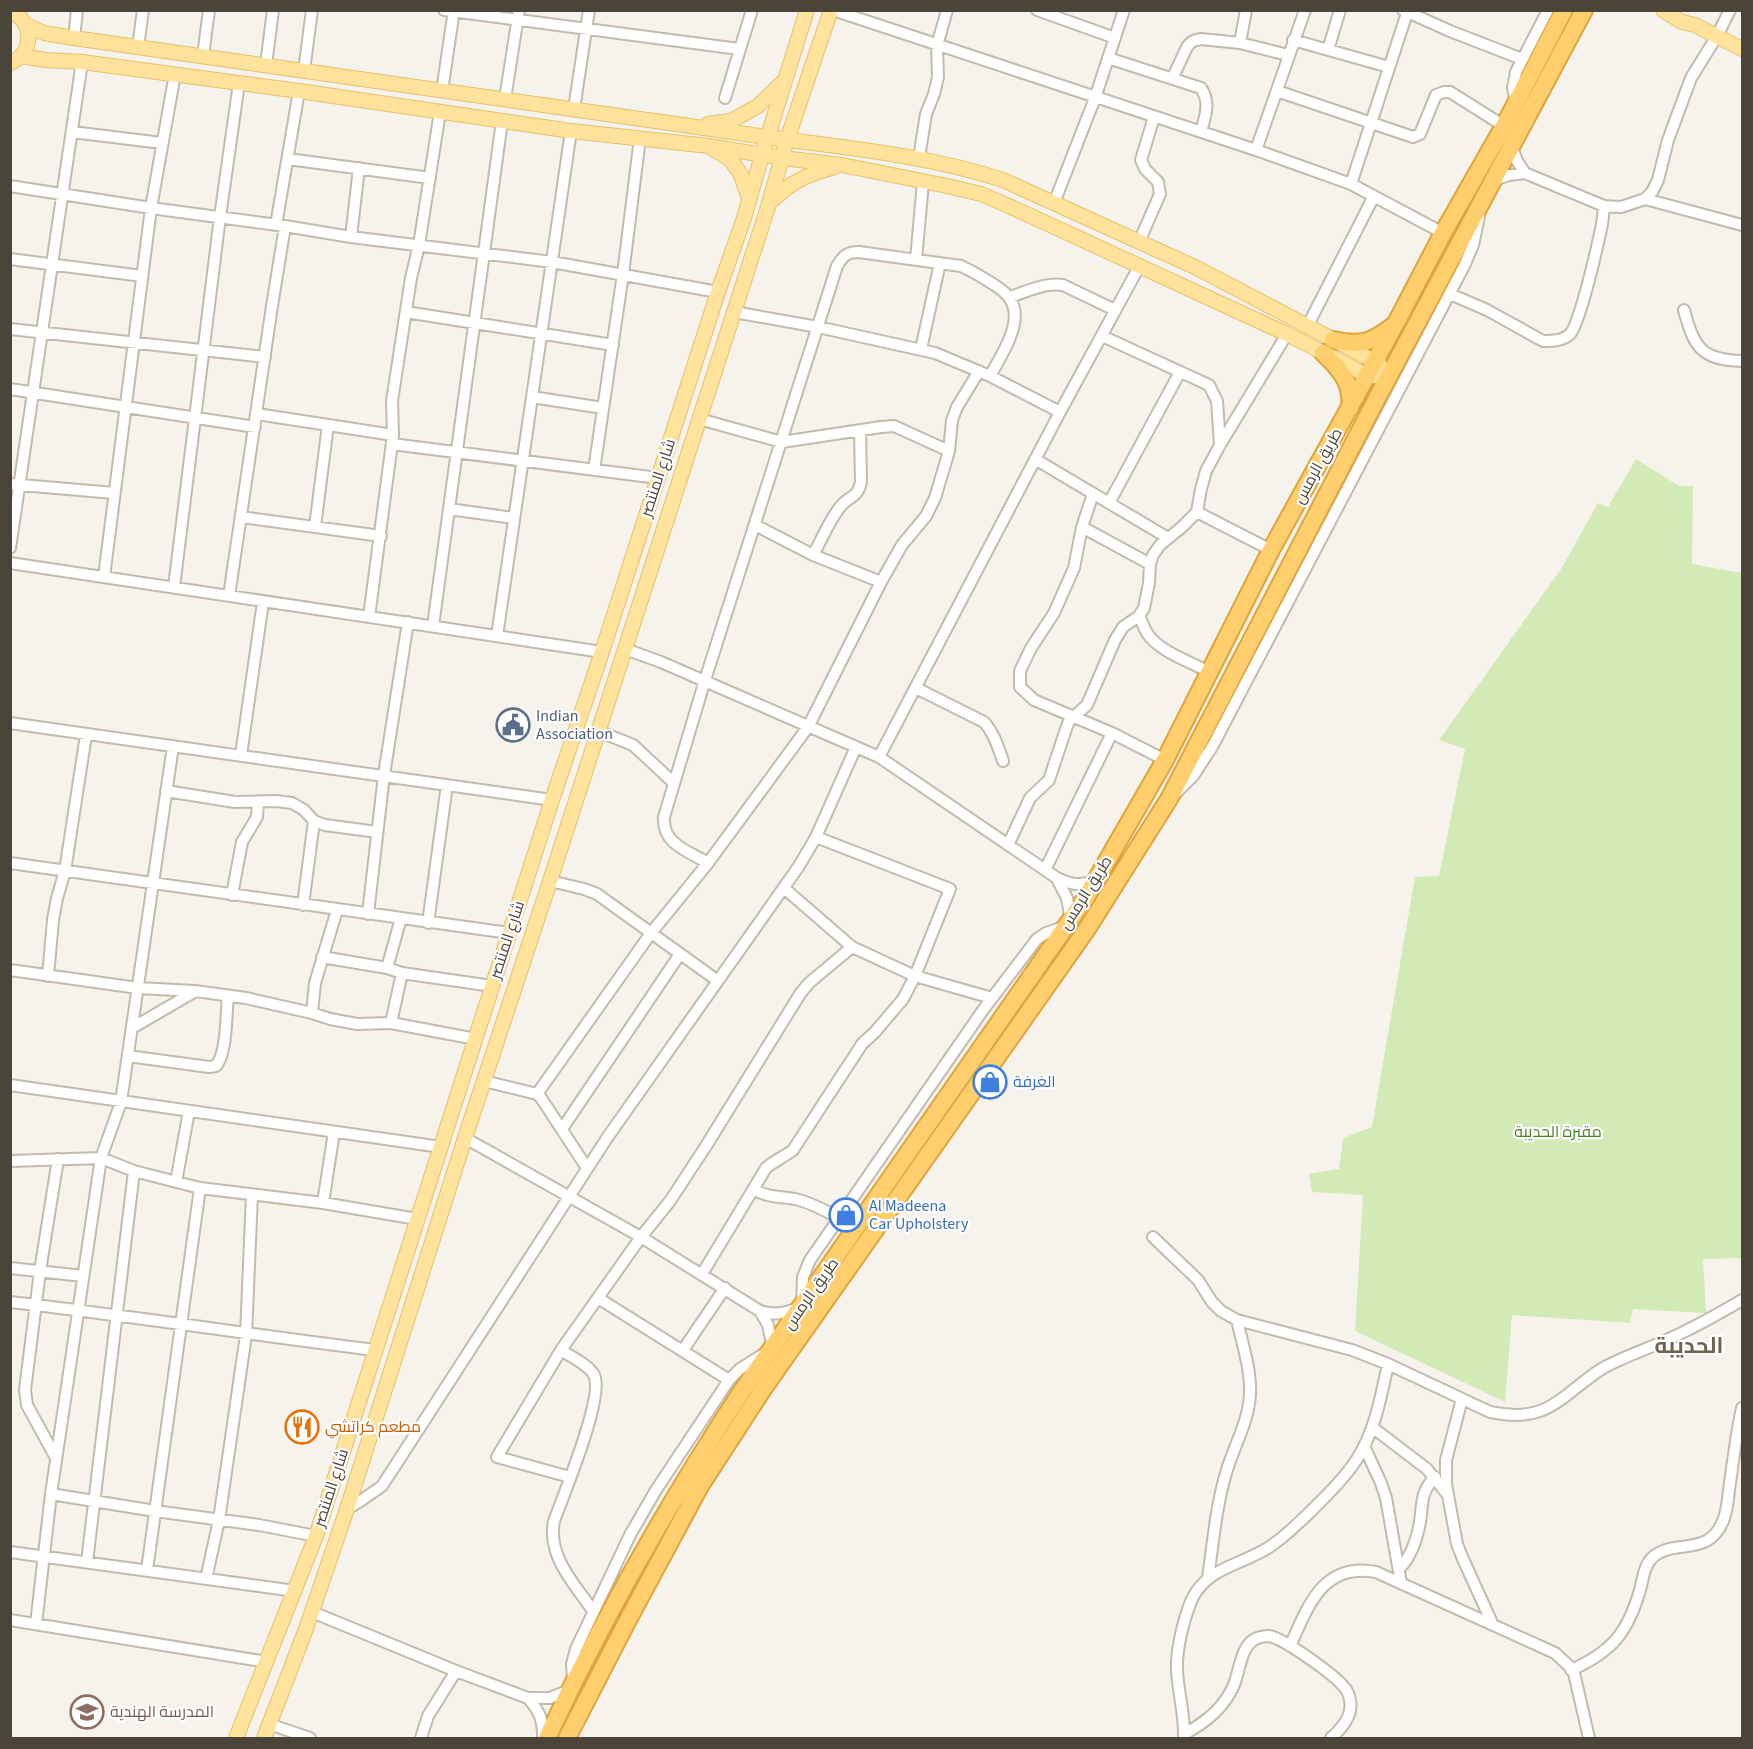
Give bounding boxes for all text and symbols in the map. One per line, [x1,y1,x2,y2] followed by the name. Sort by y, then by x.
[1288,424,1348,508] street label: طريق الرمس
[635,436,681,521] street label: شارع المنتصر
[536,705,613,745] place label: Indian Association
[495,707,531,743] public building icon: Indian Association
[1055,852,1117,934] street label: طريق الرمس
[484,898,530,983] street label: شارع المنتصر
[972,1064,1008,1100] shop icon: الغرفة
[1013,1071,1056,1093] place label: الغرفة
[1514,1121,1602,1143] park label: مقبرة الحديبة
[869,1195,969,1235] place label: Al Madeena Car Upholstery
[828,1197,864,1233] shop icon: Al Madeena Car Upholstery
[778,1253,844,1335] street label: طريق الرمس
[1655,1330,1723,1362] district label: الحديبة
[284,1409,320,1445] restaurant icon: مطعم كراتشي
[325,1416,421,1439] place label: مطعم كراتشي
[308,1446,354,1531] street label: شارع المنتصر
[69,1694,105,1730] school or university icon: المدرسة الهندية
[110,1701,214,1723] place label: المدرسة الهندية

